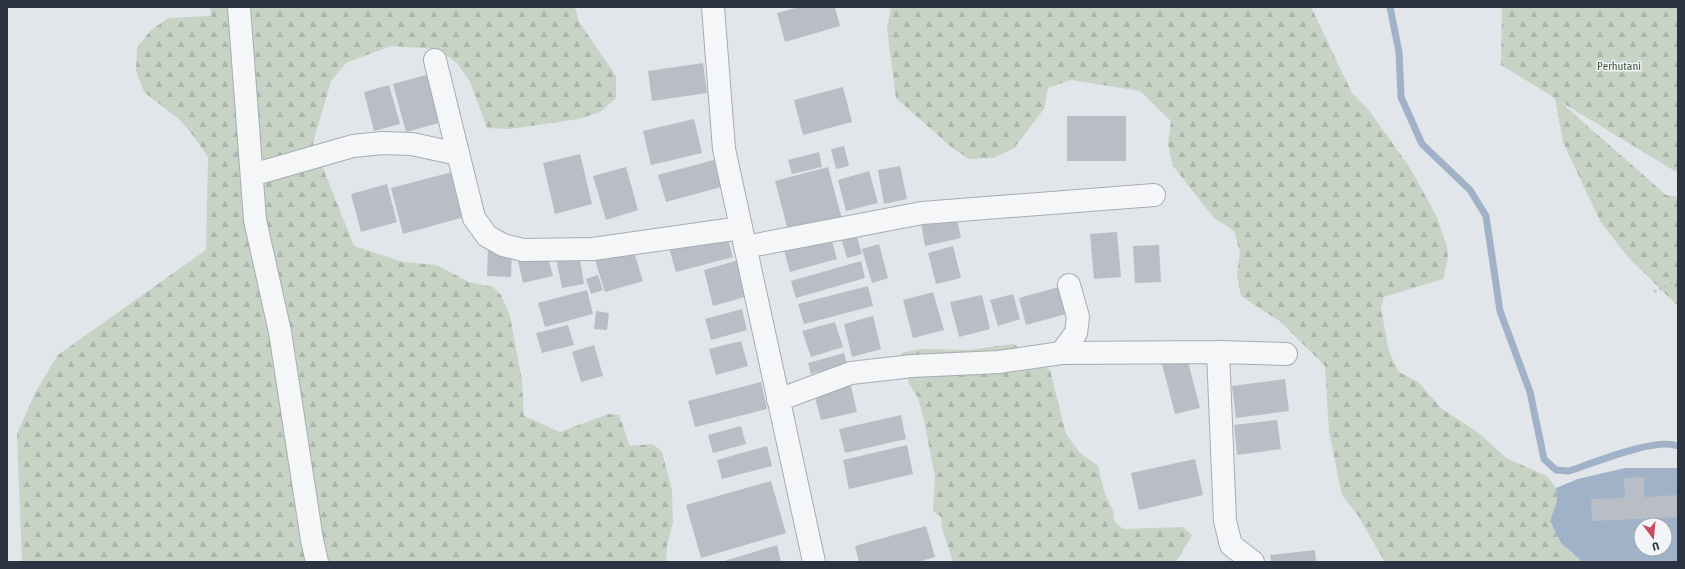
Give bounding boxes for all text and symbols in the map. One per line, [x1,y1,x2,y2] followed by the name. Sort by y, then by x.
[1597,59,1641,73] park label: Perhutani
[1633,517,1673,557] north arrow
[1651,540,1661,553] text: U

